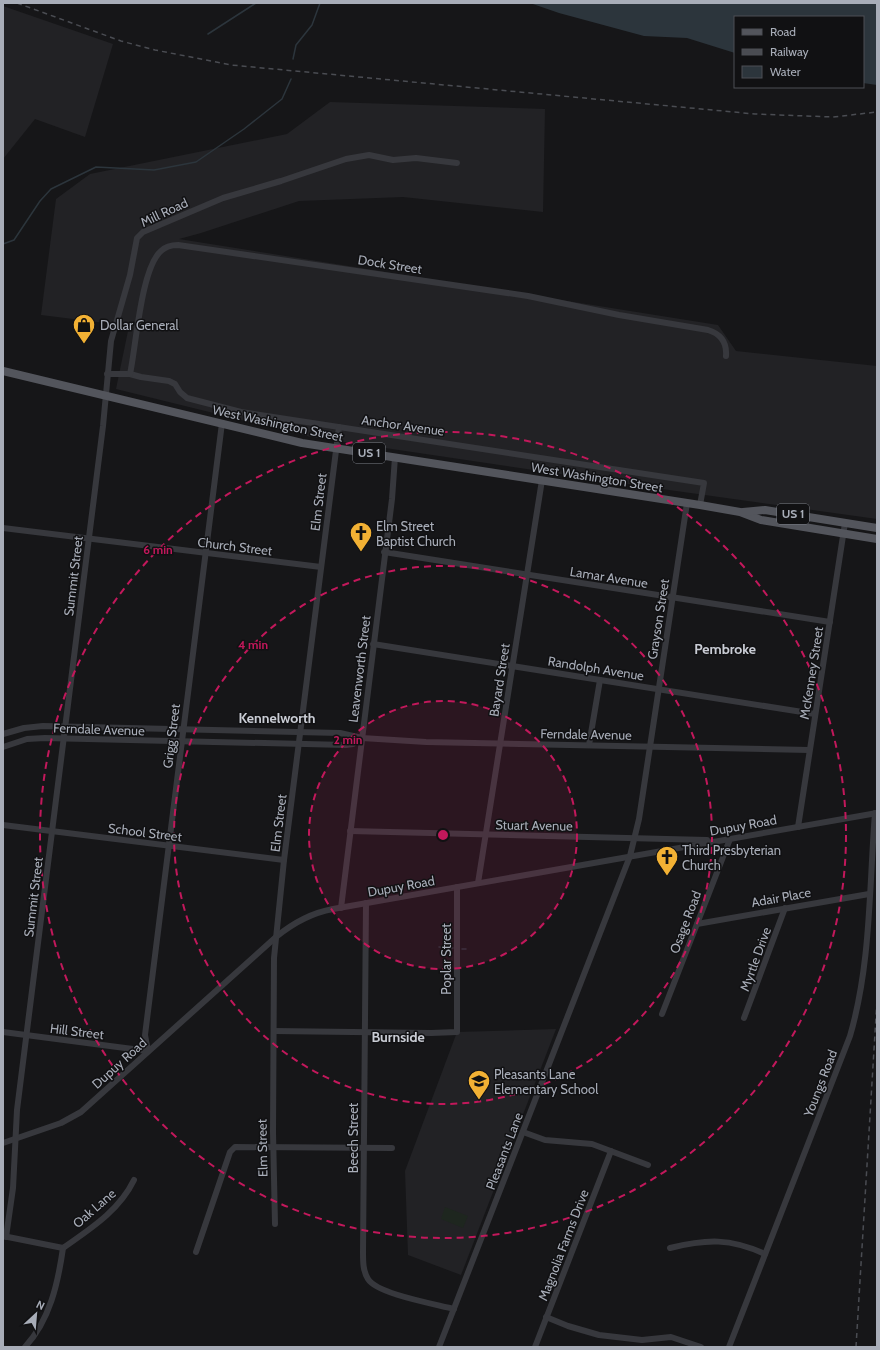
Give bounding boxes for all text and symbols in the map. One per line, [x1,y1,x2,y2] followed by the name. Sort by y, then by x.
[734,16,864,88] legend
[770,24,796,39] text: Road
[770,44,808,59] text: Railway
[770,64,801,79] text: Water
[138,194,190,230] street label: Mill Road
[357,251,424,277] street label: Dock Street
[71,312,97,345] shop icon: Dollar General
[100,317,179,333] place label: Dollar General
[211,401,345,445] street label: West Washington Street
[360,411,446,439] street label: Anchor Avenue
[353,443,385,463] road number: US 1
[530,459,665,495] street label: West Washington Street
[307,472,330,532] street label: Elm Street
[777,504,809,524] road number: US 1
[376,518,456,549] place label: Elm Street Baptist Church
[348,520,374,553] church icon: Elm Street Baptist Church
[197,533,274,559] street label: Church Street
[60,534,86,617] street label: Summit Street
[143,542,173,557] text: 6 min
[569,563,649,591] street label: Lamar Avenue
[644,577,672,660] street label: Grayson Street
[345,614,374,723] street label: Leavenworth Street
[796,625,826,721] street label: McKenney Street
[238,637,268,652] text: 4 min
[694,640,756,658] district label: Pembroke
[485,642,513,718] street label: Bayard Street
[547,652,646,684] street label: Randolph Avenue
[159,702,183,769] street label: Grigg Street
[239,709,316,727] district label: Kennelworth
[53,719,145,739] street label: Ferndale Avenue
[540,725,632,743] street label: Ferndale Avenue
[334,732,362,747] text: 2 min
[267,793,290,853] street label: Elm Street
[708,811,778,839] street label: Dupuy Road
[495,816,573,834] street label: Stuart Avenue
[107,820,183,845] street label: School Street
[436,828,450,842] centre of rings
[682,842,781,873] place label: Third Presbyterian Church
[654,844,680,877] church icon: Third Presbyterian Church
[20,855,46,938] street label: Summit Street
[366,872,436,900] street label: Dupuy Road
[750,884,812,910] street label: Adair Place
[666,888,704,956] street label: Osage Road
[438,923,454,995] street label: Poplar Street
[736,924,774,993] street label: Myrtle Drive
[49,1020,106,1042] street label: Hill Street
[371,1028,425,1046] district label: Burnside
[88,1034,150,1092] street label: Dupuy Road
[800,1047,840,1120] street label: Youngs Road
[494,1066,598,1097] place label: Pleasants Lane Elementary School
[466,1068,492,1101] school or university icon: Pleasants Lane Elementary School
[345,1102,361,1173] street label: Beech Street
[482,1110,526,1192] street label: Pleasants Lane
[253,1118,271,1177] street label: Elm Street
[69,1185,119,1231] street label: Oak Lane
[534,1187,592,1303] street label: Magnolia Farms Drive
[16,1294,56,1334] north arrow
[34,1297,47,1313] text: N

